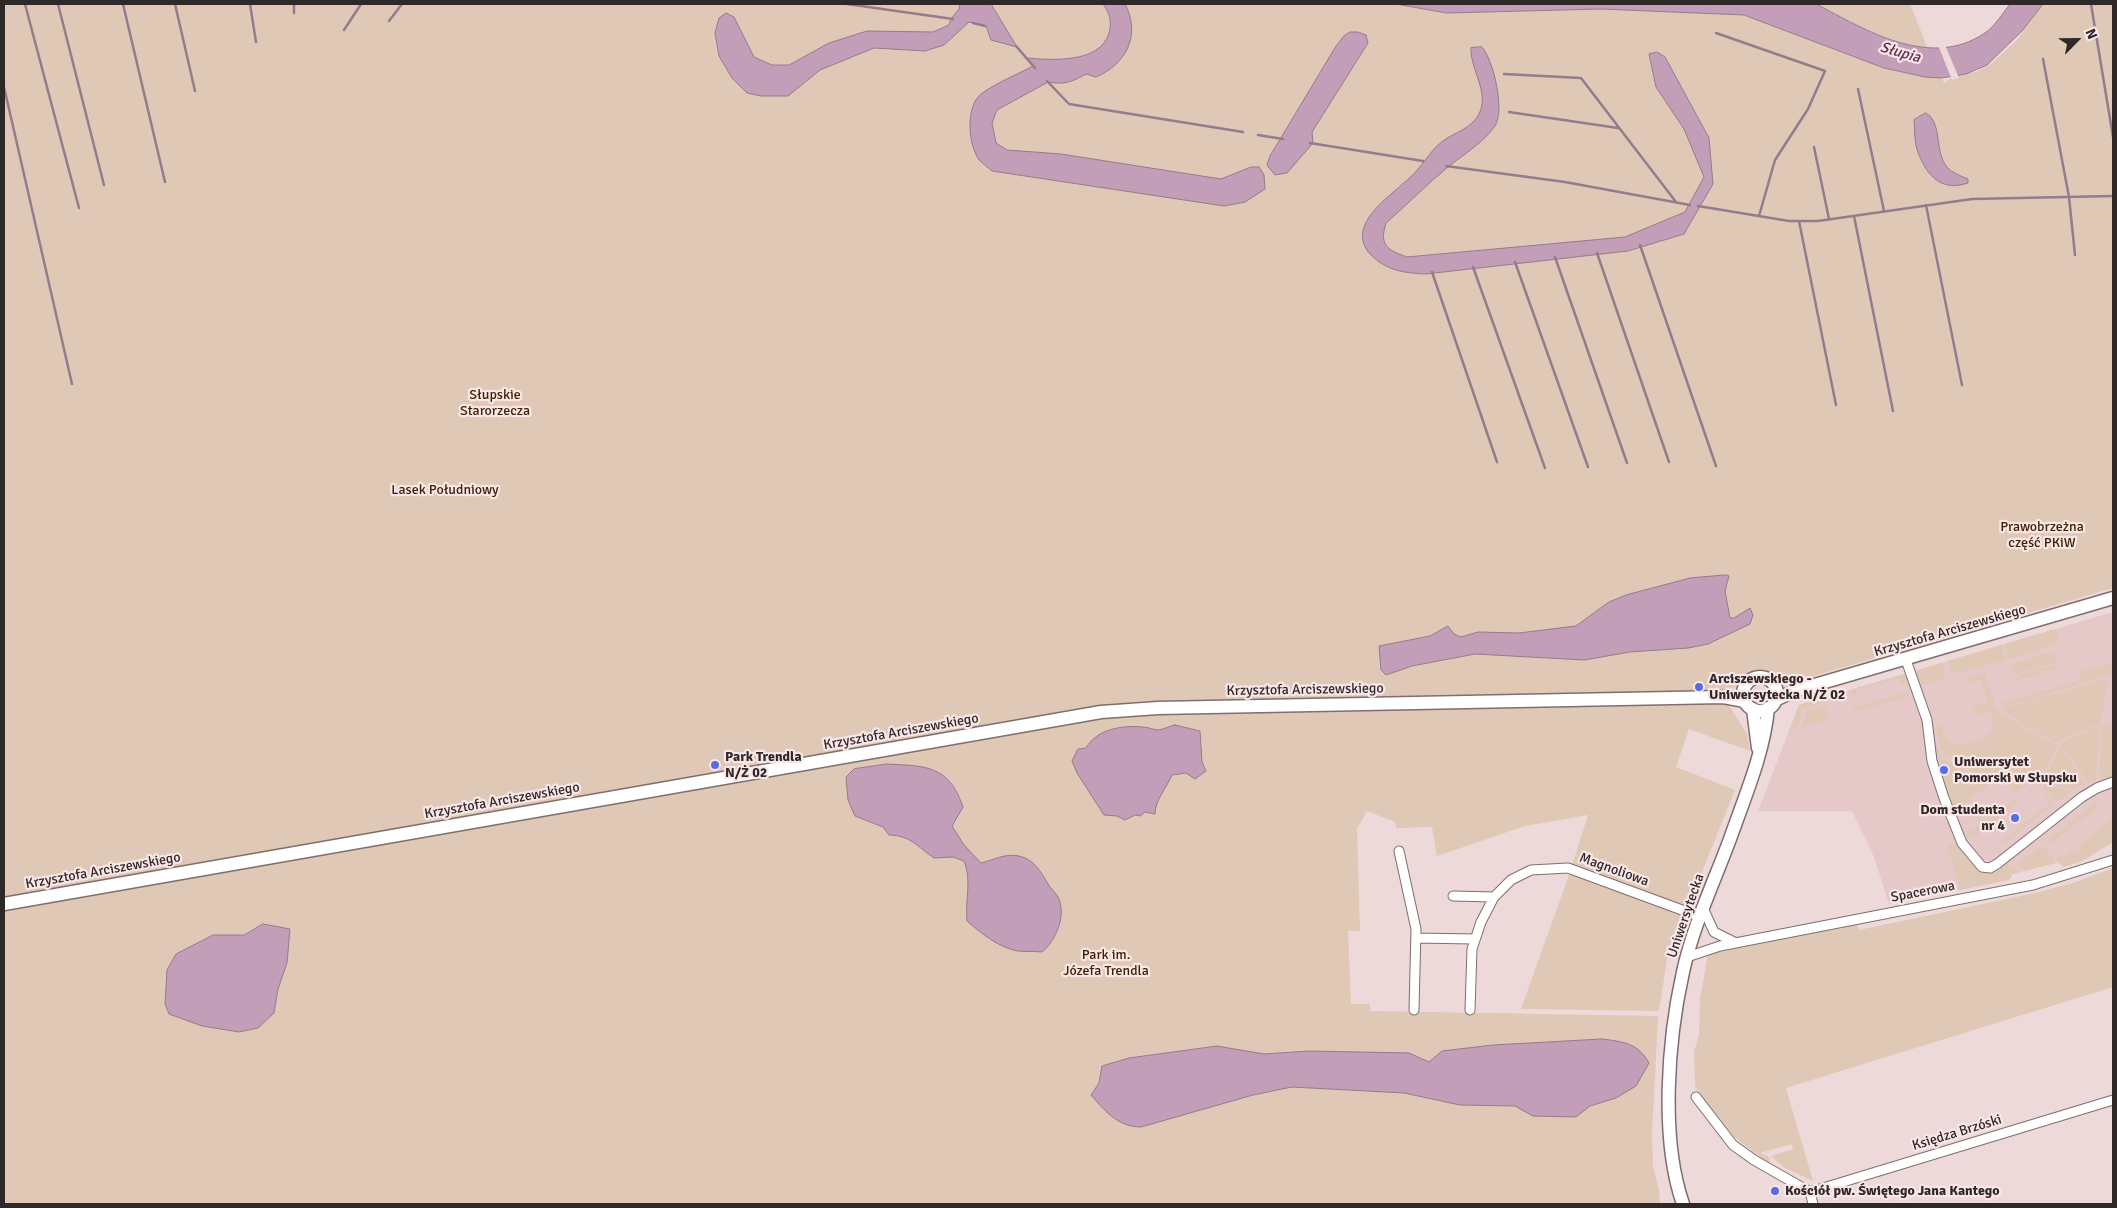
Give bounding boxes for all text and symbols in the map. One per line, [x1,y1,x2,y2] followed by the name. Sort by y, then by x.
[2052,15,2102,65] north arrow
[2082,26,2101,42] text: N
[1878,39,1922,67] water label: Słupia
[460,387,530,420] park label: Słupskie Starorzecza
[391,482,499,498] park label: Lasek Południowy
[2000,519,2084,552] park label: Prawobrzeżna część PKiW
[1872,601,2028,661] street label: Krzysztofa Arciszewskiego
[1709,671,1845,704] place label: Arciszewskiego - Uniwersytecka N/Ż 02
[1226,680,1384,700] street label: Krzysztofa Arciszewskiego
[1693,681,1705,693] marker: Arciszewskiego - Uniwersytecka N/Ż 02
[822,710,980,754] street label: Krzysztofa Arciszewskiego
[725,749,802,782] place label: Park Trendla N/Ż 02
[1954,754,2077,786] place label: Uniwersytet Pomorski w Słupsku
[709,759,721,771] marker: Park Trendla N/Ż 02
[1938,764,1950,776] marker: Uniwersytet Pomorski w Słupsku
[423,779,581,823] street label: Krzysztofa Arciszewskiego
[1920,802,2005,834] place label: Dom studenta nr 4
[2009,812,2021,824] marker: Dom studenta nr 4
[24,849,182,893] street label: Krzysztofa Arciszewskiego
[1577,850,1651,890] street label: Magnoliowa
[1664,872,1708,960] street label: Uniwersytecka
[1890,878,1956,906] street label: Spacerowa
[1063,947,1149,980] park label: Park im. Józefa Trendla
[1910,1111,2004,1155] street label: Księdza Brzóski
[1785,1183,2000,1199] place label: Kościół pw. Świętego Jana Kantego
[1769,1185,1781,1197] marker: Kościół pw. Świętego Jana Kantego

